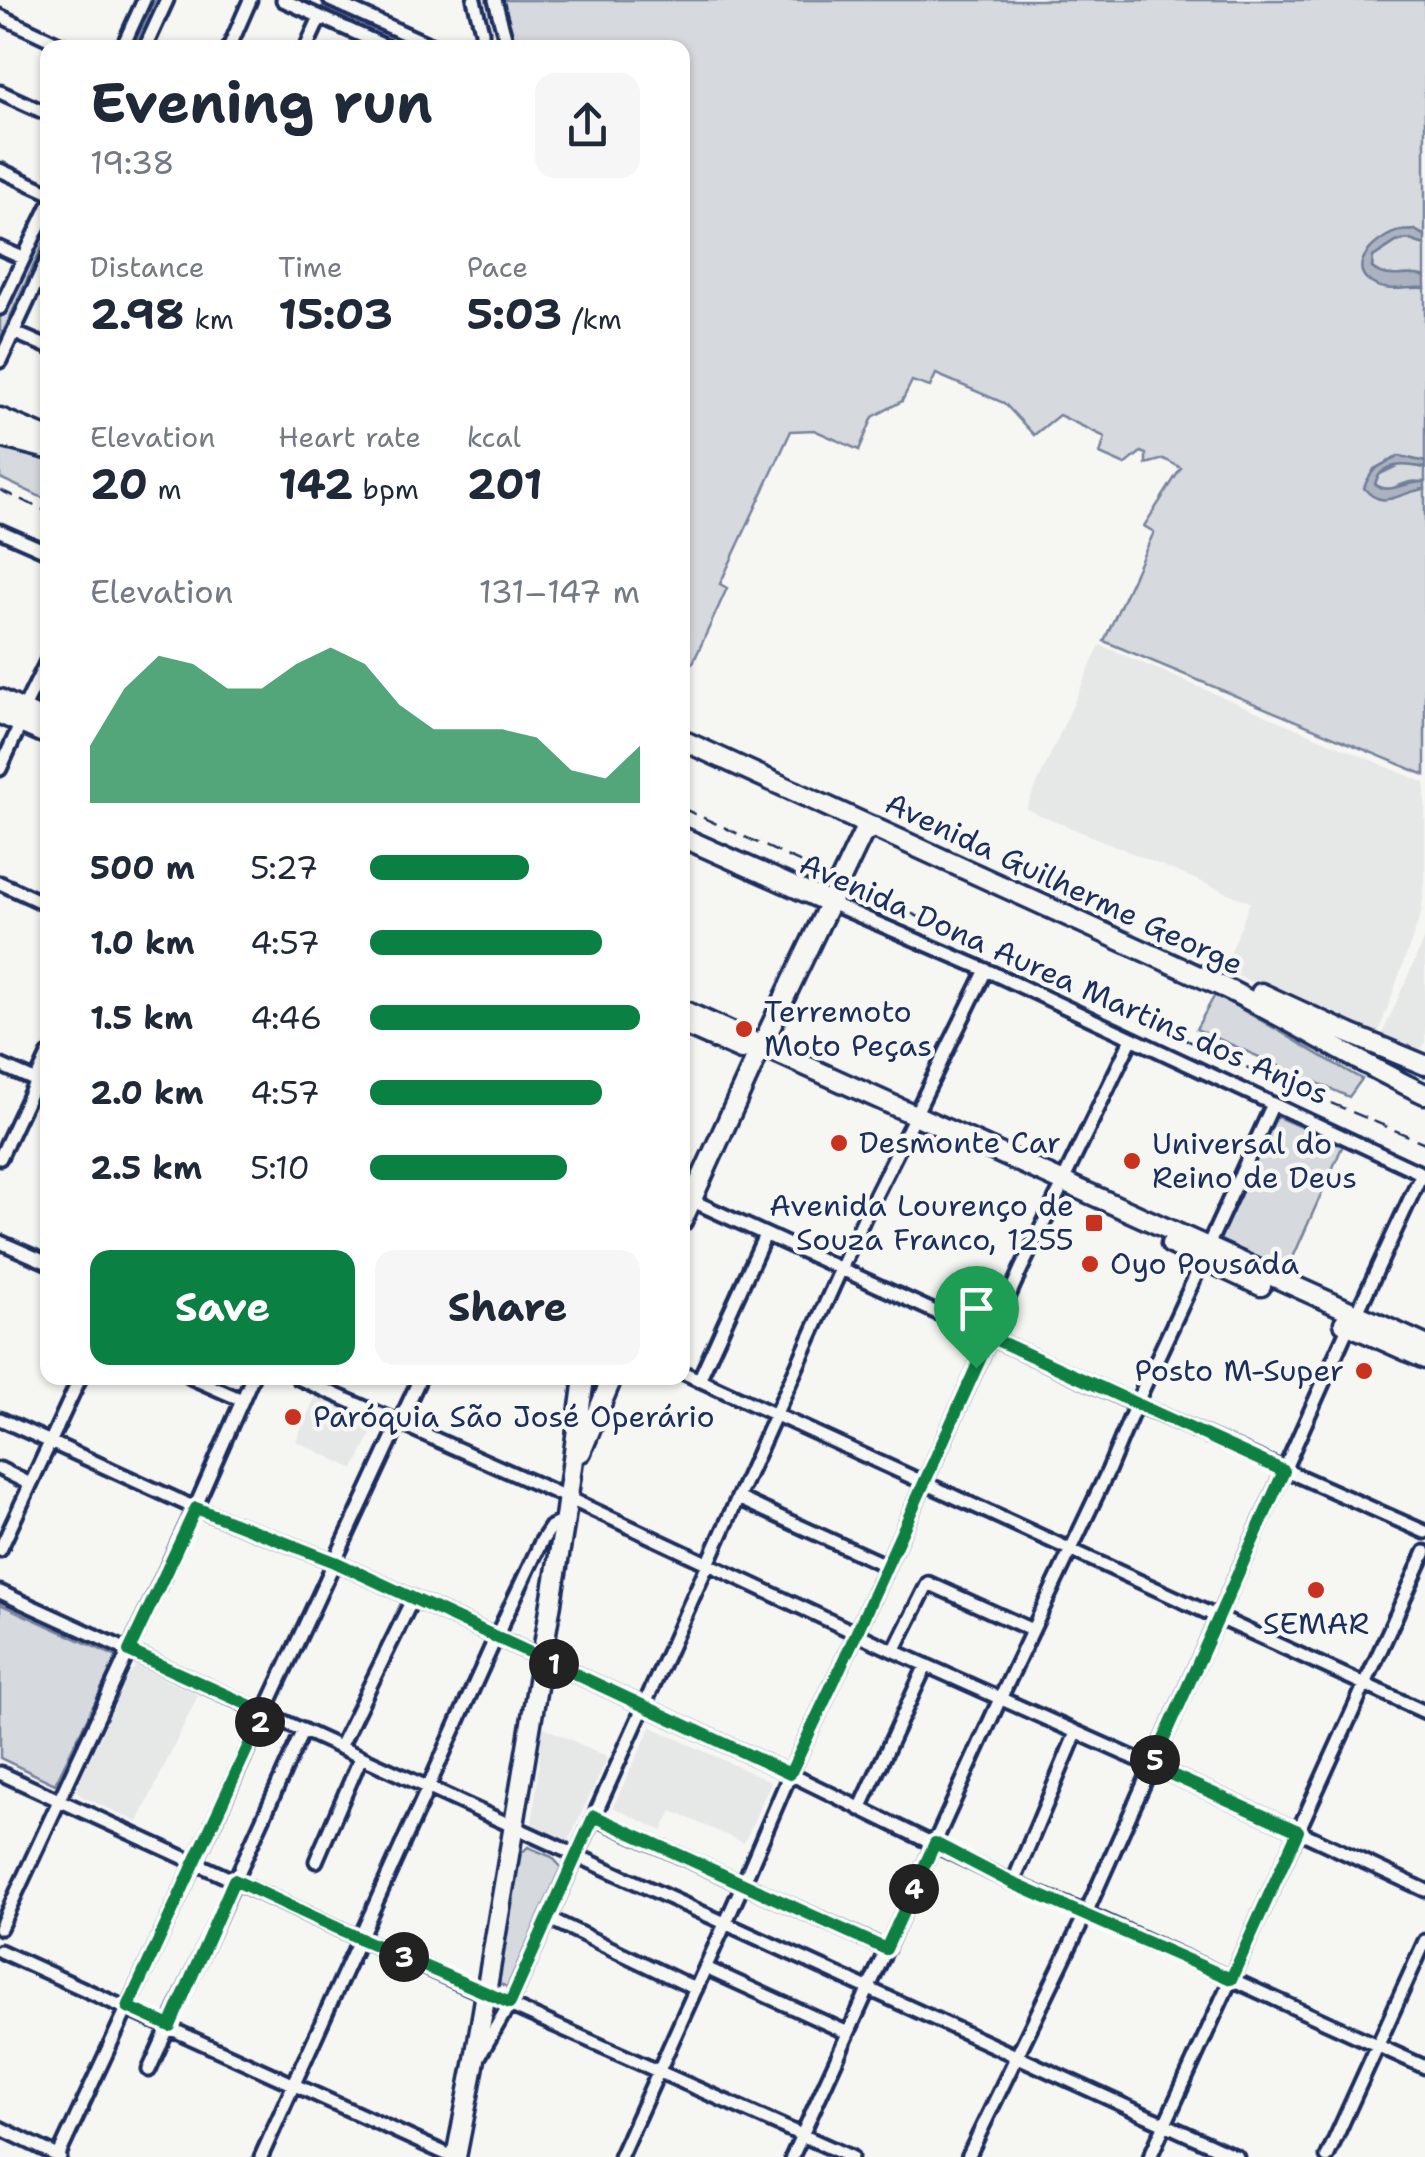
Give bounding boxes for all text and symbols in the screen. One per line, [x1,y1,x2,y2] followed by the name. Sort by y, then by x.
[90,66,433,140] text: Evening run
[535,73,640,178] button: share
[90,141,175,184] text: 19:38
[90,248,205,286] text: Distance
[278,248,343,286] text: Time
[467,248,528,286] text: Pace
[90,286,185,342] text: 2.98
[278,286,393,342] text: 15:03
[467,286,562,342] text: 5:03
[185,300,234,338] text: km
[562,300,622,338] text: /km
[90,418,215,456] text: Elevation
[278,418,421,456] text: Heart rate
[467,418,521,456] text: kcal
[90,456,148,512] text: 20
[278,456,353,512] text: 142
[467,456,543,512] text: 201
[148,470,182,508] text: m
[353,470,419,508] text: bpm
[90,570,233,613] text: Elevation
[479,570,640,613] text: 131–147 m
[878,782,1250,985] street label: Avenida Guilherme George
[793,843,1335,1114] street label: Avenida Dona Aurea Martins dos Anjos
[90,846,195,889] text: 500 m
[250,846,318,889] text: 5:27
[90,921,195,964] text: 1.0 km
[250,921,320,964] text: 4:57
[764,991,932,1066] place label: Terremoto Moto Peças
[90,996,193,1039] text: 1.5 km
[250,996,322,1039] text: 4:46
[733,1018,755,1040] marker: Terremoto Moto Peças
[90,1071,204,1114] text: 2.0 km
[250,1071,320,1114] text: 4:57
[859,1122,1061,1163] place label: Desmonte Car
[1152,1123,1357,1198] place label: Universal do Reino de Deus
[828,1132,850,1154] marker: Desmonte Car
[90,1146,202,1189] text: 2.5 km
[250,1146,310,1189] text: 5:10
[1121,1150,1143,1172] marker: Universal do Reino de Deus
[769,1185,1074,1260] place label: Avenida Lourenço de Souza Franco, 1255
[1083,1212,1105,1234] marker: Avenida Lourenço de Souza Franco, 1255
[1110,1243,1299,1284] place label: Oyo Pousada
[90,1250,355,1365] button: Save
[375,1250,640,1365] button: Share
[1079,1253,1101,1275] marker: Oyo Pousada
[934,1266,1019,1369] pin
[949,1281,1004,1336] icon: arrive
[1134,1350,1344,1391] place label: Posto M-Super
[1353,1360,1375,1382] marker: Posto M-Super
[313,1396,715,1437] place label: Paróquia São José Operário
[282,1406,304,1428] marker: Paróquia São José Operário
[1305,1579,1327,1601] marker: SEMAR
[1263,1603,1369,1644] place label: SEMAR
[529,1639,579,1689] pin: 1
[548,1645,560,1683] text: 1
[235,1697,285,1747] pin: 2
[250,1703,270,1741] text: 2
[1130,1735,1180,1785] pin: 5
[1146,1741,1164,1779] text: 5
[889,1864,939,1914] pin: 4
[904,1870,924,1908] text: 4
[379,1932,429,1982] pin: 3
[394,1938,414,1976] text: 3

